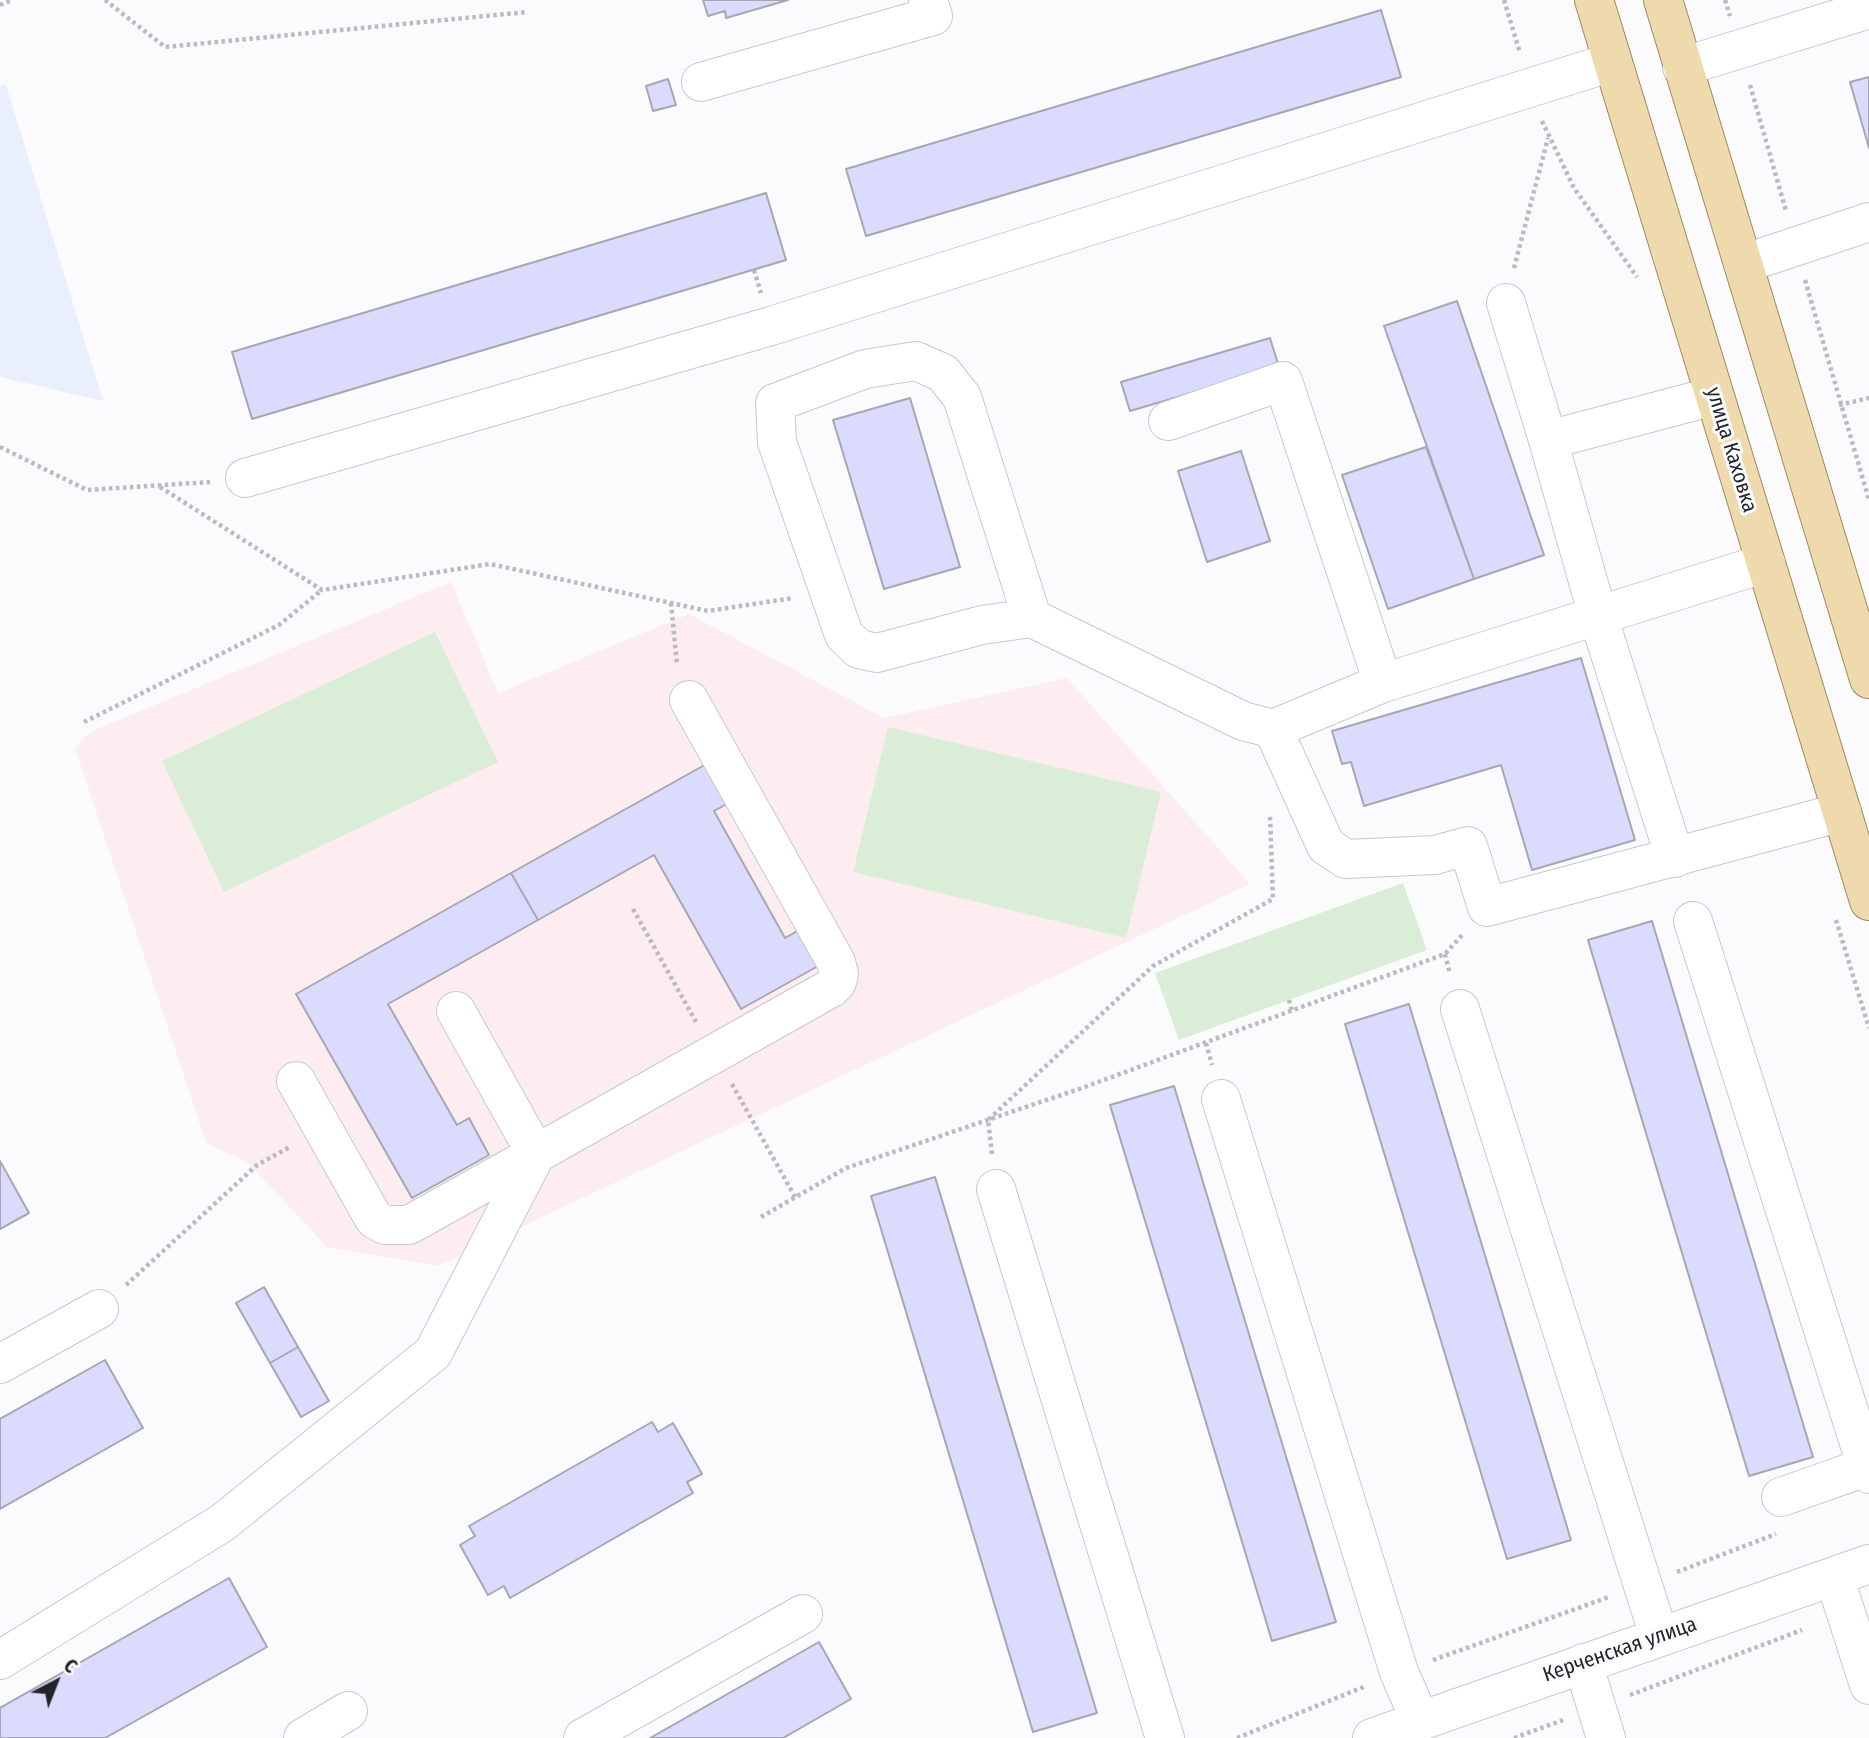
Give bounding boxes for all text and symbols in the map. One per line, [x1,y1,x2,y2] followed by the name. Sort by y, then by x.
[1700,384,1762,516] street label: улица Каховка
[1540,1612,1700,1688] street label: Керченская улица
[21,1647,91,1717] north arrow
[59,1654,82,1678] text: С

